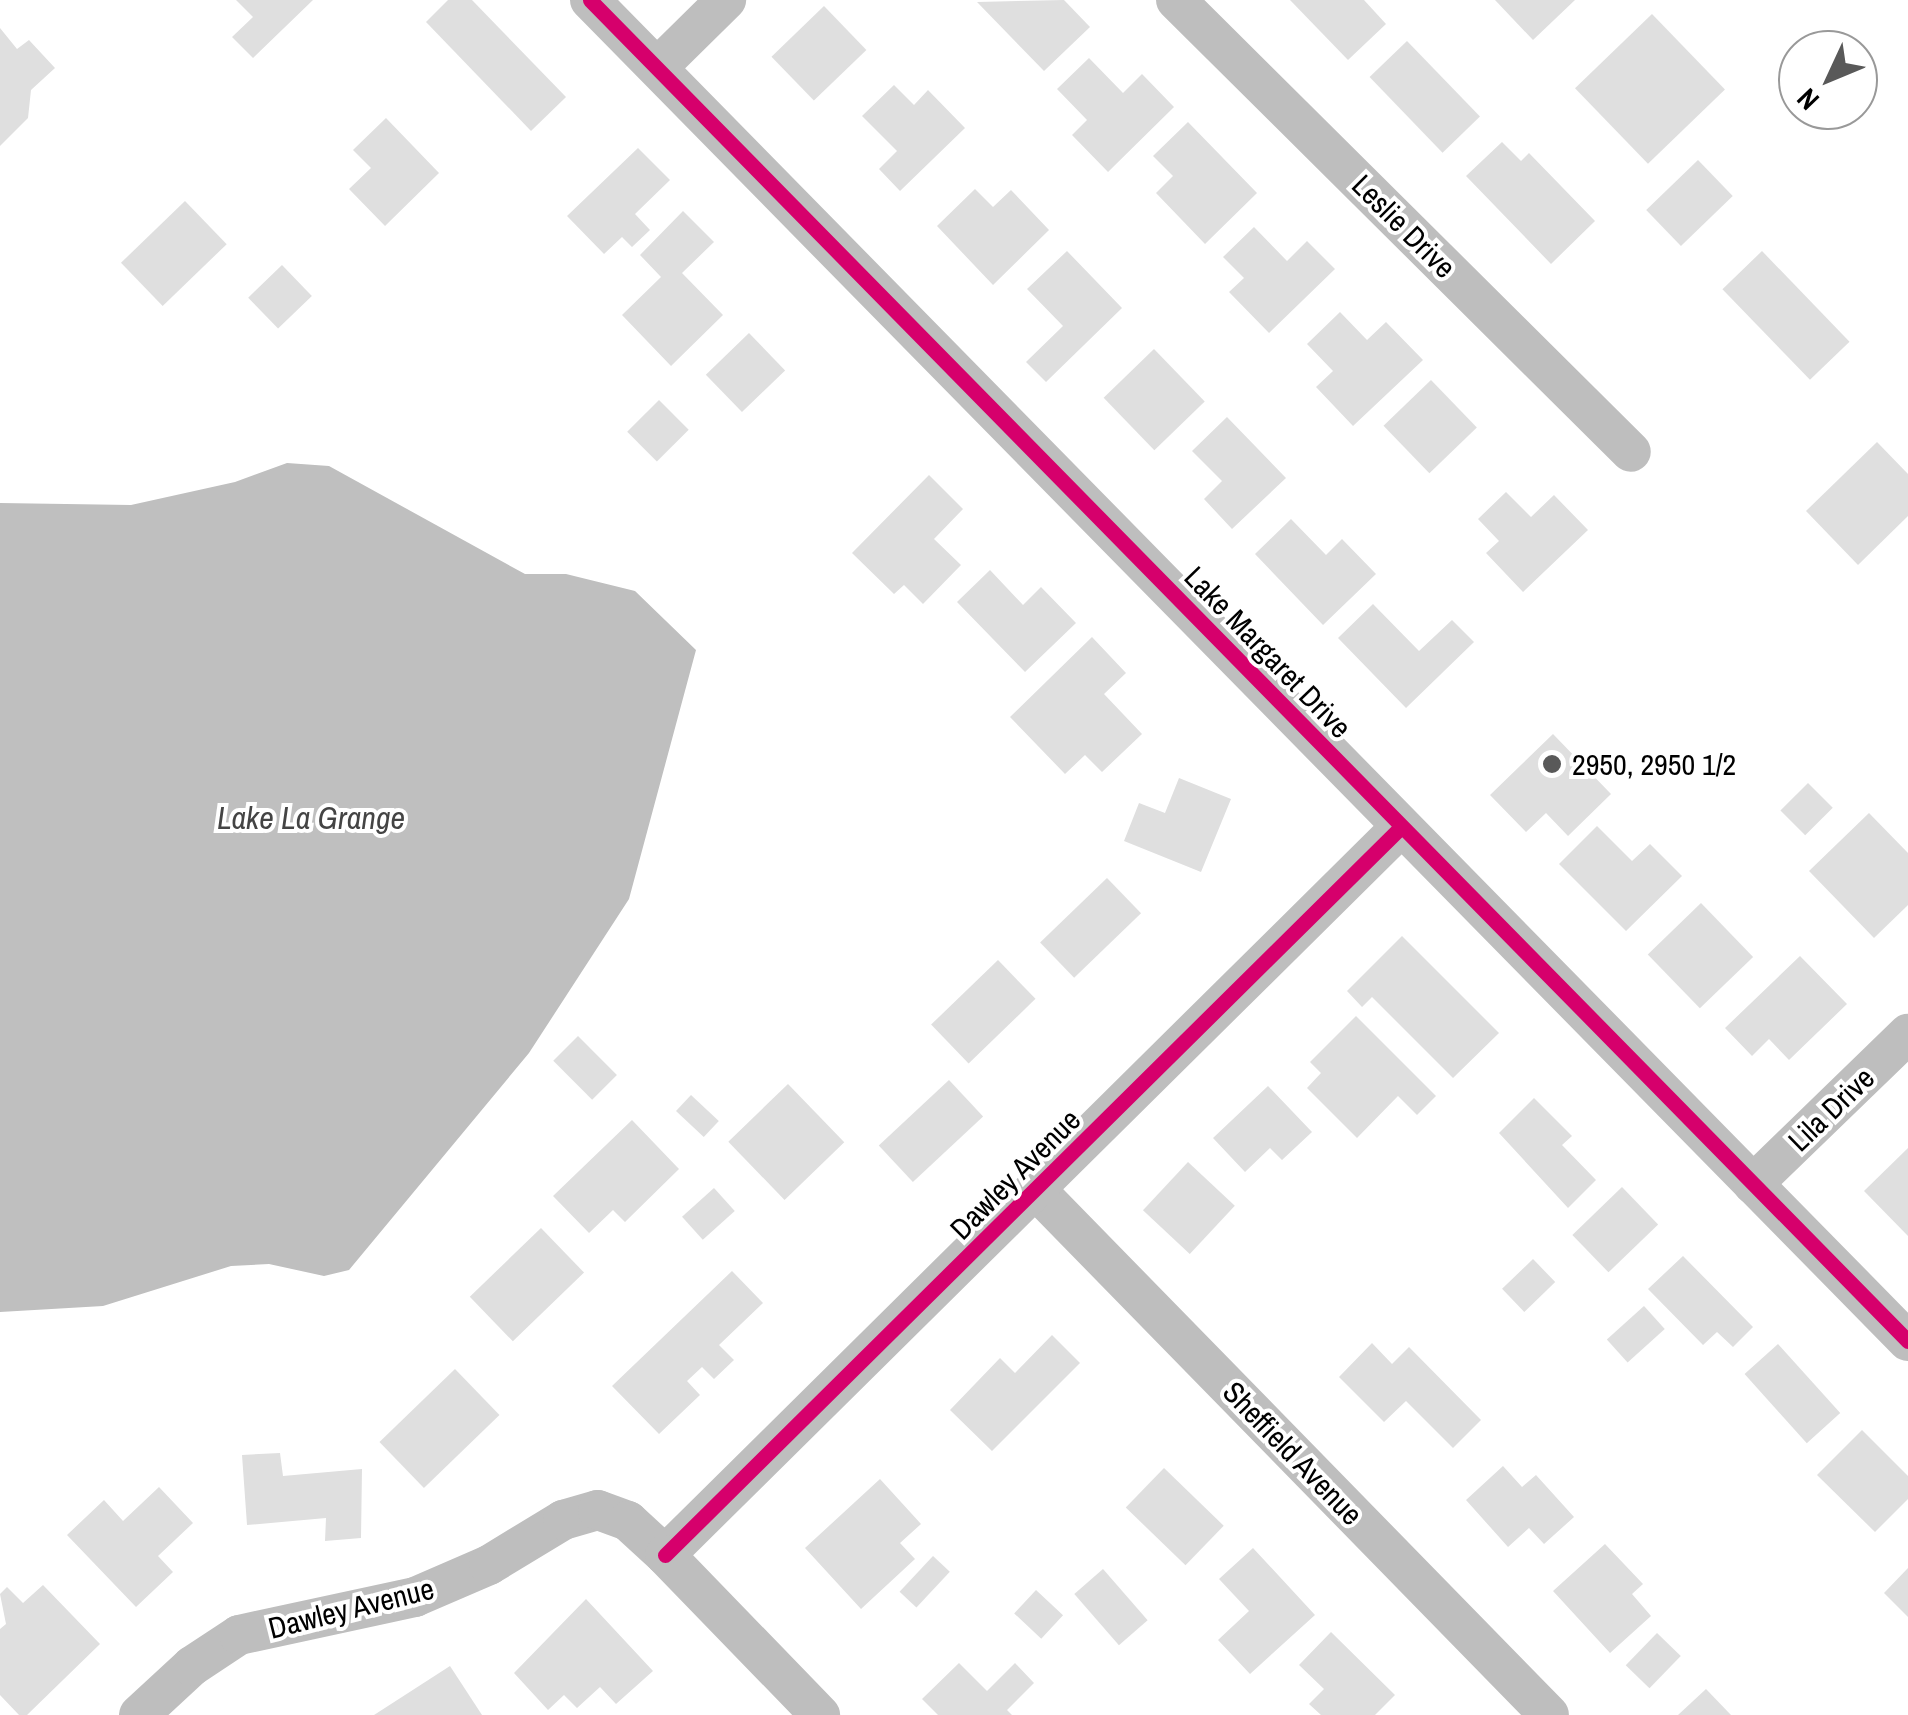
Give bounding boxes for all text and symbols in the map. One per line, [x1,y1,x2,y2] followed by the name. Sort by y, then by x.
[1778,30,1878,130] north arrow
[1788,80,1827,119] text: N
[1345,167,1463,285] street label: Leslie Drive
[1177,559,1359,745] street label: Lake Margaret Drive
[1572,746,1736,782] place label: 2950, 2950 1/2
[1541,753,1563,775] marker: 2950, 2950 1/2
[217,799,405,837] water label: Lake La Grange
[1781,1059,1881,1159] street label: Lila Drive
[942,1101,1088,1247] street label: Dawley Avenue
[1215,1373,1371,1533] street label: Sheffield Avenue
[264,1570,438,1646] street label: Dawley Avenue

